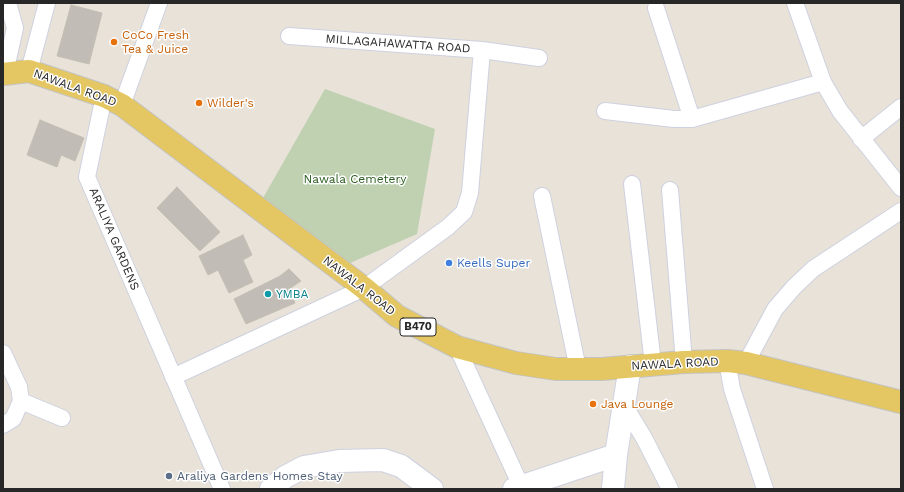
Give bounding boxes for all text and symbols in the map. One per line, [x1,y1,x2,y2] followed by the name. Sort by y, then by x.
[122,28,189,56] place label: CoCo Fresh Tea & Juice
[325,32,471,56] street label: MILLAGAHAWATTA ROAD
[109,37,119,47] marker: CoCo Fresh Tea & Juice
[31,66,119,110] street label: NAWALA ROAD
[207,96,254,110] place label: Wilder's
[194,98,204,108] marker: Wilder's
[303,172,407,186] park label: Nawala Cemetery
[86,186,142,292] street label: ARALIYA GARDENS
[320,253,398,319] street label: NAWALA ROAD
[457,256,530,270] place label: Keells Super
[444,258,454,268] marker: Keells Super
[276,287,309,301] place label: YMBA
[263,289,273,299] marker: YMBA
[400,318,436,336] road number: B470
[631,355,719,373] street label: NAWALA ROAD
[601,397,673,411] place label: Java Lounge
[588,399,598,409] marker: Java Lounge
[177,469,343,483] place label: Araliya Gardens Homes Stay
[164,471,174,481] marker: Araliya Gardens Homes Stay

